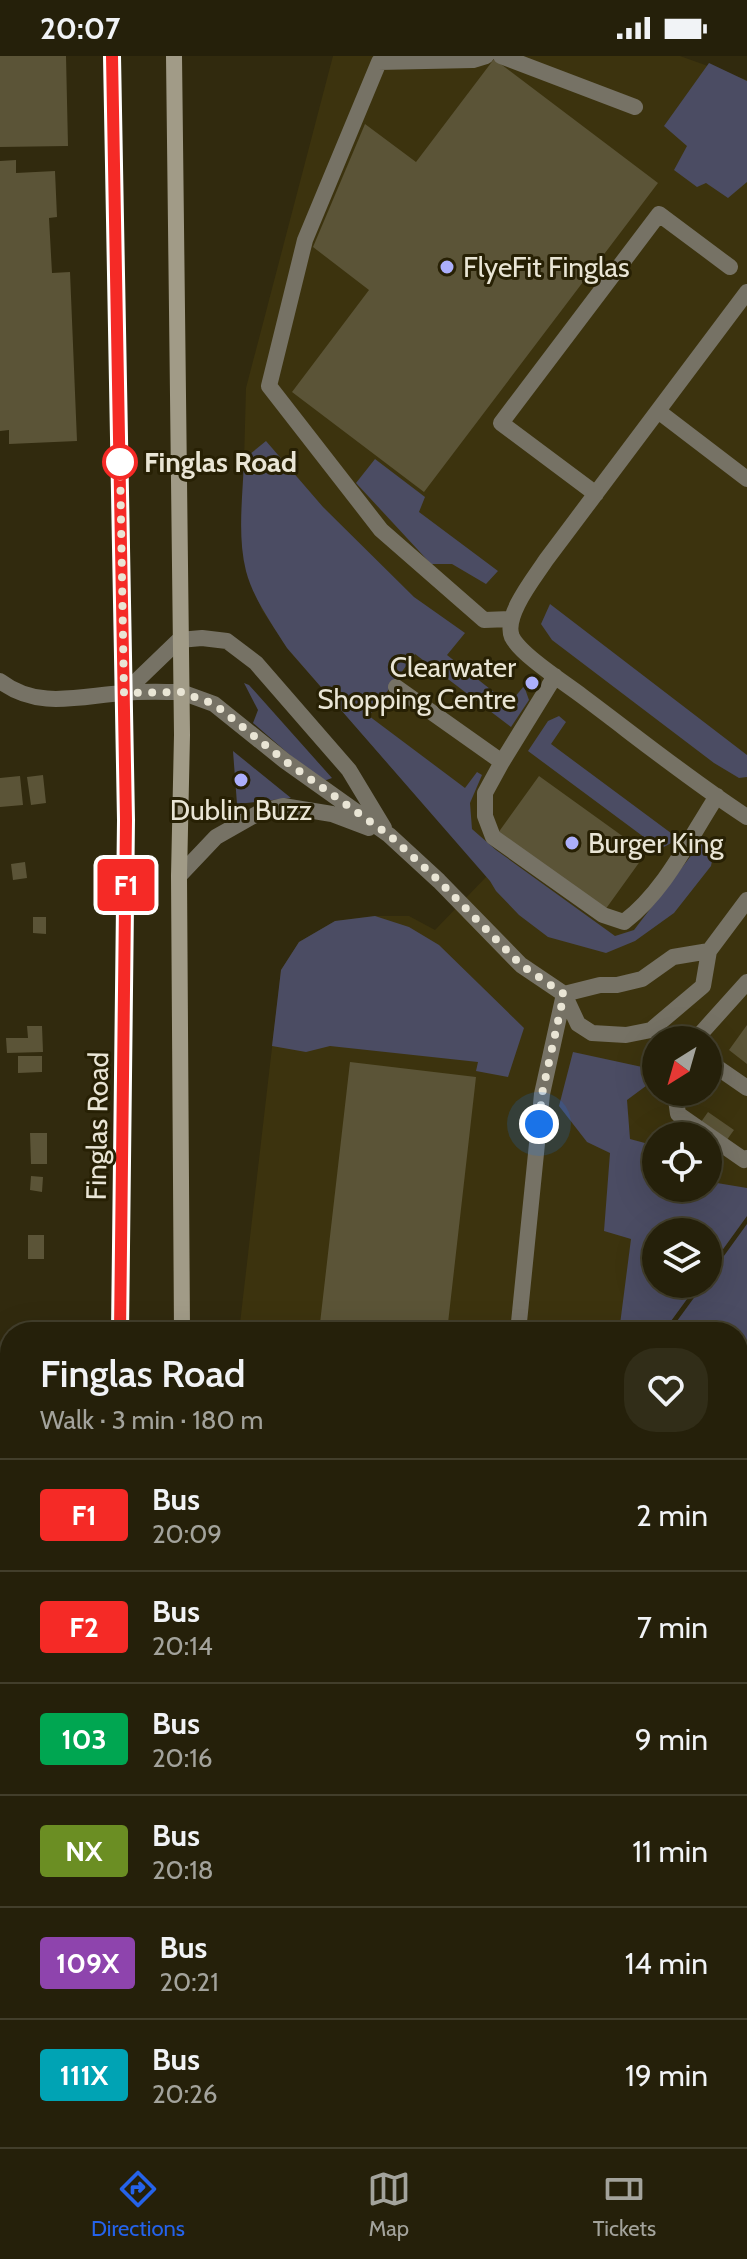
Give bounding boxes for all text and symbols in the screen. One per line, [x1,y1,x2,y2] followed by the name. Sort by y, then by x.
[40,10,120,47] text: 20:07
[463,250,630,284] place label: FlyeFit Finglas
[438,258,456,276] marker: FlyeFit Finglas
[103,445,137,479] marker: Finglas Road
[144,445,297,479] place label: Finglas Road
[317,650,516,716] place label: Clearwater Shopping Centre
[523,674,541,692] marker: Clearwater Shopping Centre
[232,771,250,789] marker: Dublin Buzz
[170,793,312,827] place label: Dublin Buzz
[588,826,724,860] place label: Burger King
[563,834,581,852] marker: Burger King
[90,859,162,911] line badge: F1
[113,868,139,902] text: F1
[642,1026,722,1106] north arrow
[642,1026,722,1298] map controls
[79,1051,115,1201] street label: Finglas Road
[519,1104,559,1144] your location
[642,1122,722,1202] button: locate
[642,1218,722,1298] button: layers
[624,1348,708,1432] button: heart
[40,1350,246,1397] text: Finglas Road
[40,1404,263,1436] text: Walk · 3 min · 180 m
[152,1481,200,1518] text: Bus
[636,1497,708,1534] text: 2 min
[71,1498,97,1532] text: F1
[152,1518,222,1550] text: 20:09
[152,1593,200,1630] text: Bus
[637,1609,708,1646] text: 7 min
[69,1610,99,1644] text: F2
[152,1630,213,1662] text: 20:14
[152,1705,200,1742] text: Bus
[635,1721,708,1758] text: 9 min
[61,1722,107,1756] text: 103
[152,1742,212,1774] text: 20:16
[152,1817,200,1854] text: Bus
[632,1833,708,1870] text: 11 min
[65,1834,103,1868] text: NX
[152,1854,213,1886] text: 20:18
[159,1929,207,1966] text: Bus
[625,1945,708,1982] text: 14 min
[56,1946,119,1980] text: 109X
[159,1966,219,1998] text: 20:21
[152,2041,200,2078] text: Bus
[625,2057,708,2094] text: 19 min
[60,2058,108,2092] text: 111X
[152,2078,218,2110] text: 20:26
[91,2167,185,2242] tab: Directions
[367,2167,411,2242] tab: Map
[593,2167,656,2242] tab: Tickets

